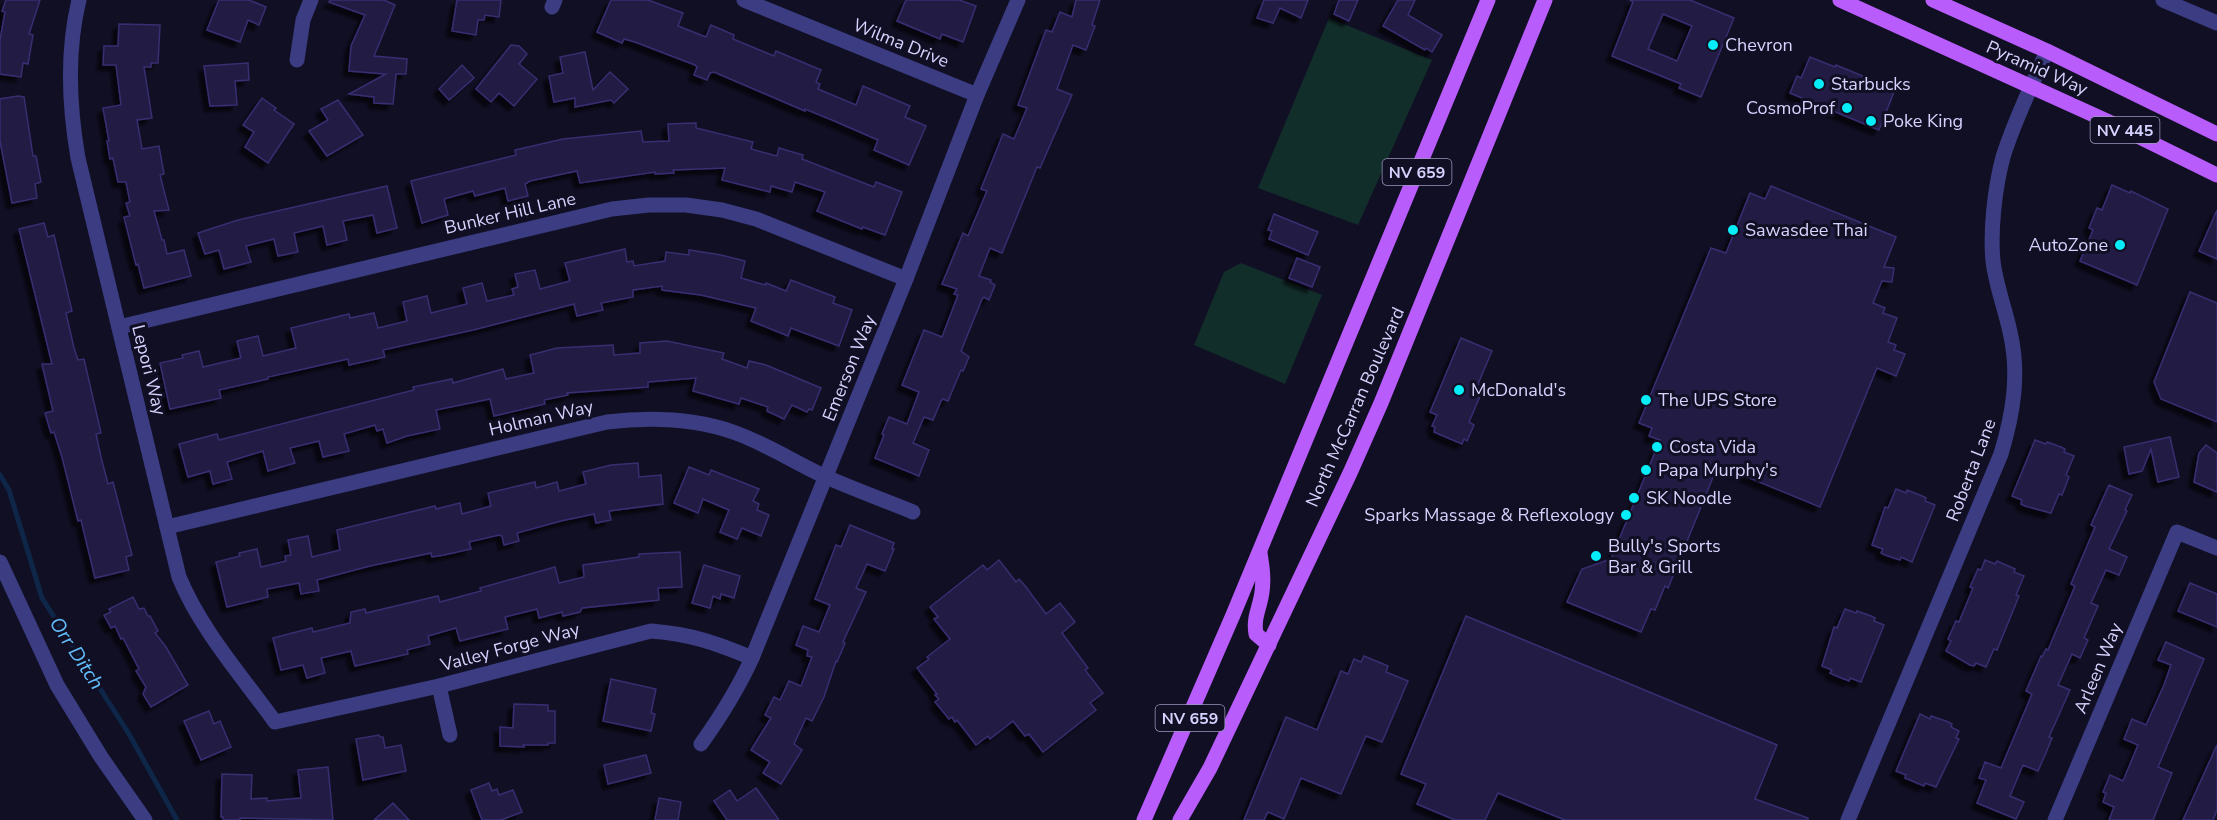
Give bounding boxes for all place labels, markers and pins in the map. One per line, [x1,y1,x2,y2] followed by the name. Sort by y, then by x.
[1725,33,1793,57] place label: Chevron
[1706,38,1720,52] marker: Chevron
[1831,72,1911,96] place label: Starbucks
[1812,77,1826,91] marker: Starbucks
[1746,96,1836,120] place label: CosmoProf
[1840,101,1854,115] marker: CosmoProf
[1883,109,1963,133] place label: Poke King
[1864,114,1878,128] marker: Poke King
[1745,218,1868,242] place label: Sawasdee Thai
[1726,223,1740,237] marker: Sawasdee Thai
[2028,233,2108,257] place label: AutoZone
[2113,238,2127,252] marker: AutoZone
[1471,378,1566,402] place label: McDonald's
[1452,383,1466,397] marker: McDonald's
[1658,388,1777,412] place label: The UPS Store
[1639,393,1653,407] marker: The UPS Store
[1669,435,1756,459] place label: Costa Vida
[1650,440,1664,454] marker: Costa Vida
[1658,458,1778,482] place label: Papa Murphy's
[1639,463,1653,477] marker: Papa Murphy's
[1646,486,1732,510] place label: SK Noodle
[1627,491,1641,505] marker: SK Noodle
[1364,503,1615,527] place label: Sparks Massage & Reflexology
[1619,508,1633,522] marker: Sparks Massage & Reflexology
[1608,534,1721,579] place label: Bully's Sports Bar & Grill
[1589,549,1603,563] marker: Bully's Sports Bar & Grill

